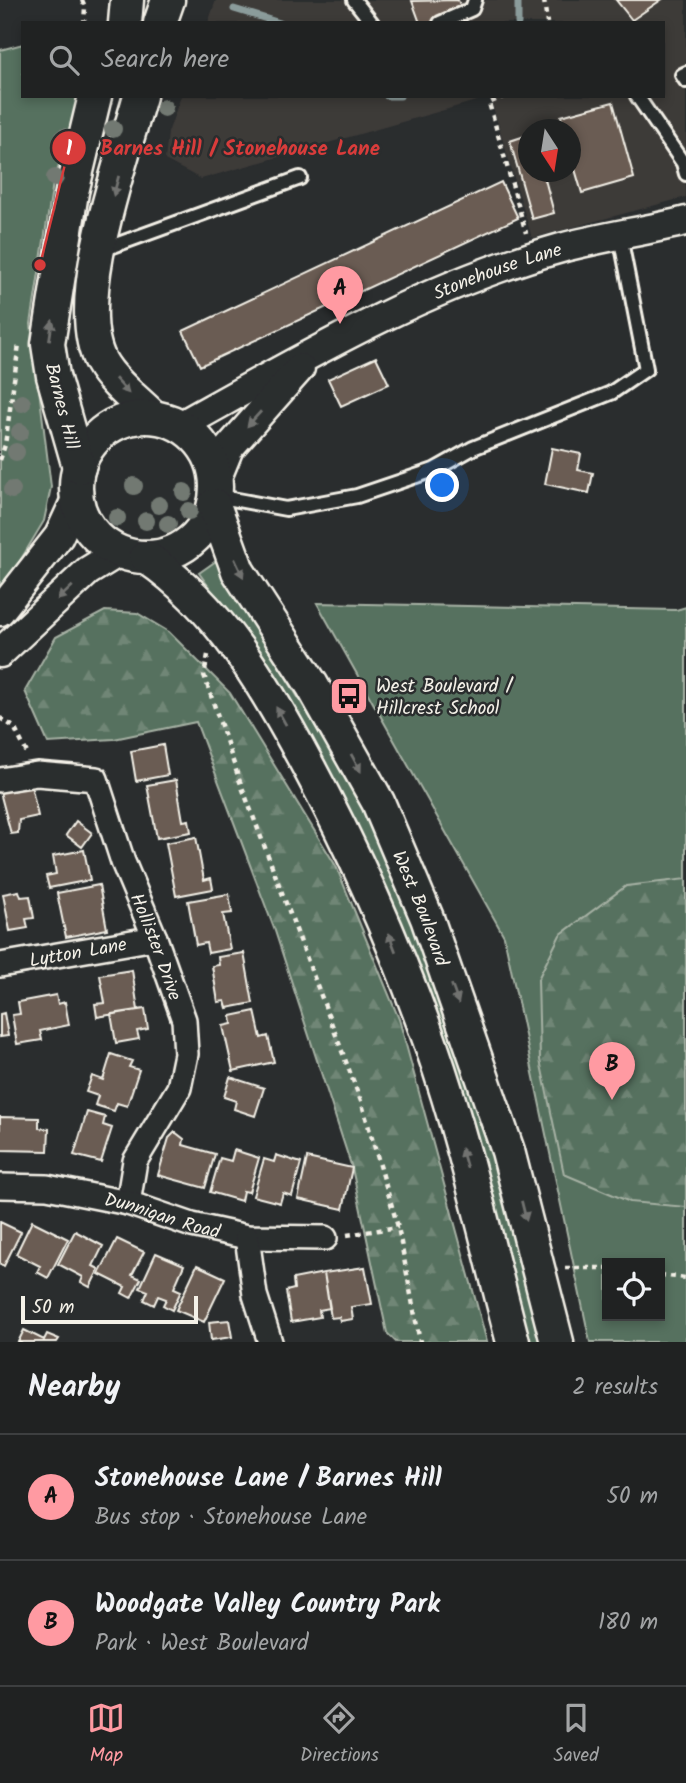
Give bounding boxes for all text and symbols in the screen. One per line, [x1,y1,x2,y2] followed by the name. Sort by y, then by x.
[21,21,665,98] search box
[101,39,229,81] text: Search here
[45,41,83,79] icon: search
[518,119,581,182] north arrow
[51,127,394,169] callout: Barnes Hill / Stonehouse Lane
[66,133,73,166] text: 1
[100,133,380,166] text: Barnes Hill / Stonehouse Lane
[110,176,120,197] one-way arrow
[429,235,566,309] street label: Stonehouse Lane
[317,266,363,324] pin: A
[46,319,57,341] one-way arrow
[36,360,86,453] street label: Barnes Hill
[114,377,130,394] one-way arrow
[247,410,263,427] one-way arrow
[425,468,459,502] your location
[233,558,244,578] one-way arrow
[57,584,74,600] one-way arrow
[376,672,514,724] place label: West Boulevard / Hillcrest School
[328,675,370,717] bus stop icon: West Boulevard / Hillcrest School
[275,706,287,726] one-way arrow
[350,753,362,772] one-way arrow
[383,846,456,971] street label: West Boulevard
[121,889,189,1005] street label: Hollister Drive
[27,930,130,977] street label: Lytton Lane
[387,931,398,952] one-way arrow
[450,984,461,1005] one-way arrow
[589,1042,635,1100] pin: B
[458,1147,468,1168] one-way arrow
[102,1186,223,1248] street label: Dunnigan Road
[519,1200,530,1222] one-way arrow
[602,1258,665,1321] map controls
[602,1258,665,1321] button: locate
[21,1293,198,1325] scale bar
[32,1293,74,1323] text: 50 m
[28,1364,120,1412] text: Nearby
[572,1370,658,1406] text: 2 results
[95,1458,442,1500] text: Stonehouse Lane / Barnes Hill
[44,1479,58,1515] text: A
[607,1479,658,1515] text: 50 m
[95,1500,367,1536] text: Bus stop · Stonehouse Lane
[95,1584,440,1626] text: Woodgate Valley Country Park
[44,1605,58,1641] text: B
[598,1605,658,1641] text: 180 m
[95,1626,309,1662] text: Park · West Boulevard
[87,1699,125,1771] tab: Map
[300,1699,379,1771] tab: Directions
[554,1699,599,1771] tab: Saved

